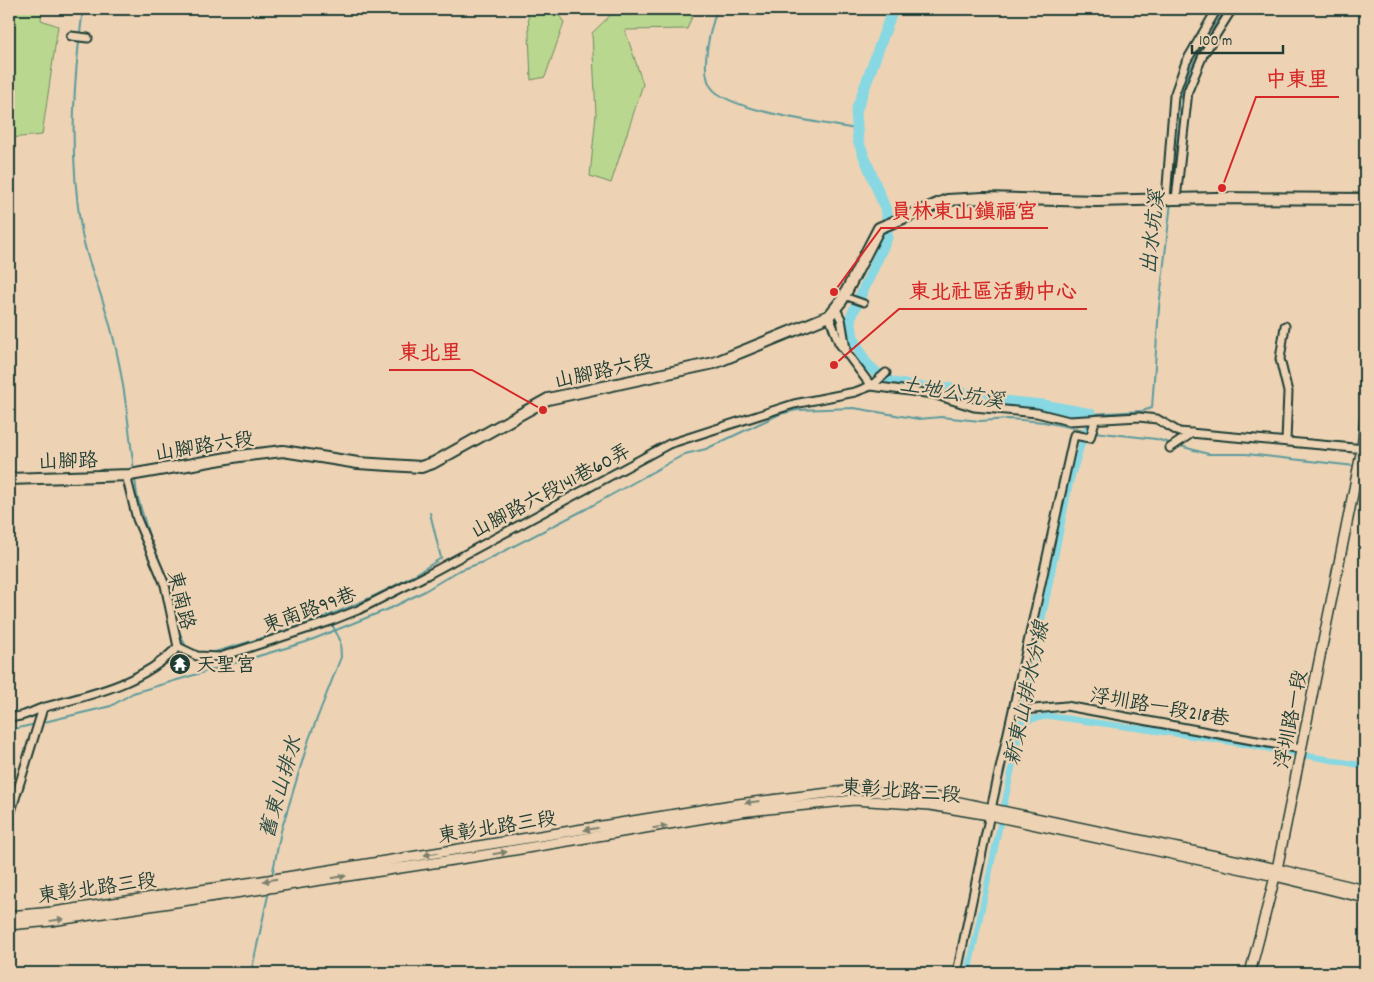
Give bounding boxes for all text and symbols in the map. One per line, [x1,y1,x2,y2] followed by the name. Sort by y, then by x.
[1192,22,1283,54] scale bar
[1199,31,1232,53] text: 100 m
[1256,61,1339,97] callout: 中東里
[1266,67,1329,97] text: 中東里
[1136,188,1174,276] water label: 出水坑溪
[881,192,1048,228] callout: 員林東山鎮福宮
[891,199,1038,229] text: 員林東山鎮福宮
[899,273,1087,309] callout: 東北社區活動中心
[909,279,1077,309] text: 東北社區活動中心
[389,334,472,370] callout: 東北里
[399,340,462,370] text: 東北里
[552,349,655,397] street label: 山腳路六段
[897,371,1007,419] water label: 土地公坑溪
[153,426,256,470] street label: 山腳路六段
[466,439,636,547] street label: 山腳路六段141巷60弄
[38,448,100,478] street label: 山腳路
[158,568,200,634] street label: 東南路
[259,582,362,642] street label: 東南路99巷
[999,618,1059,769] water label: 新東山排水分線
[168,652,192,676] temple icon: 天聖宮
[196,653,256,681] place label: 天聖宮
[1270,668,1316,771] street label: 浮圳路一段
[1088,683,1232,735] street label: 浮圳路一段218巷
[254,732,312,842] water label: 舊東山排水
[840,775,962,811] street label: 東彰北路三段
[743,798,759,806] one-way arrow
[436,806,559,852] street label: 東彰北路三段
[652,822,668,830] one-way arrow
[583,825,599,833] one-way arrow
[492,848,508,856] one-way arrow
[423,851,439,859] one-way arrow
[36,868,159,912] street label: 東彰北路三段
[331,873,347,881] one-way arrow
[262,876,278,884] one-way arrow
[50,916,66,924] one-way arrow

